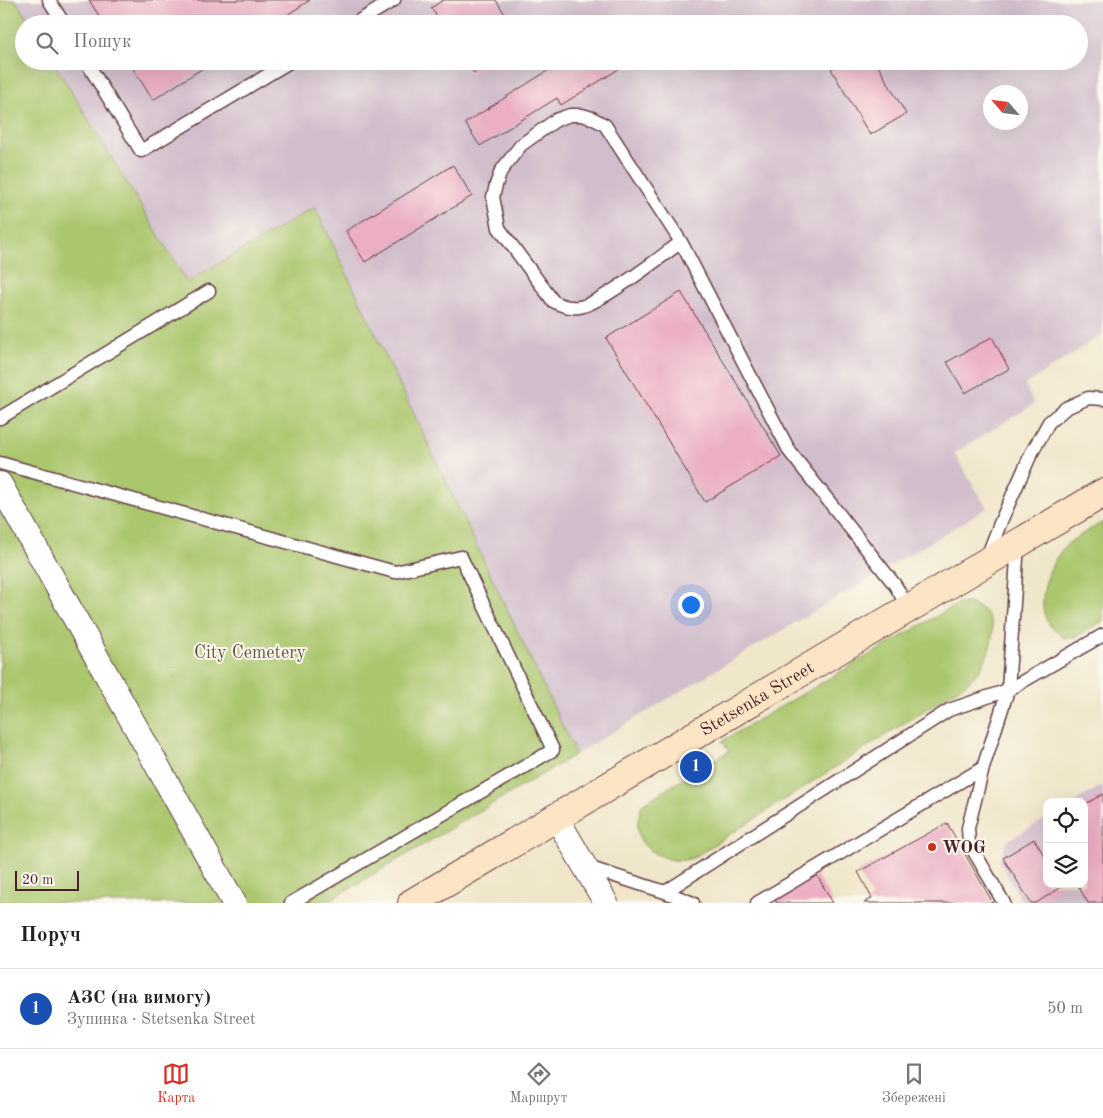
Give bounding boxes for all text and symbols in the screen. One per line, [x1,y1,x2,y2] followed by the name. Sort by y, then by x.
[15,15,1088,70] search box
[33,29,61,57] icon: search
[73,33,131,52] text: Пошук
[983,85,1028,130] north arrow
[678,592,704,618] your location
[194,644,307,662] park label: City Cemetery
[697,659,817,740] street label: Stetsenka Street
[680,748,712,786] pin: 1
[1043,798,1088,888] map controls
[1043,798,1088,843] button: locate
[942,839,986,857] place label: WOG
[926,841,938,853] marker: WOG
[1043,843,1088,888] button: layers
[15,868,79,891] scale bar
[22,873,53,887] text: 20 m
[20,925,81,946] text: Поруч
[67,989,211,1008] text: АЗС (на вимогу)
[31,1001,41,1017] text: 1
[1047,1001,1083,1017] text: 50 m
[67,1012,256,1028] text: Зупинка · Stetsenka Street
[157,1060,195,1107] tab: Карта
[510,1060,567,1107] tab: Маршрут
[882,1060,946,1107] tab: Збережені

